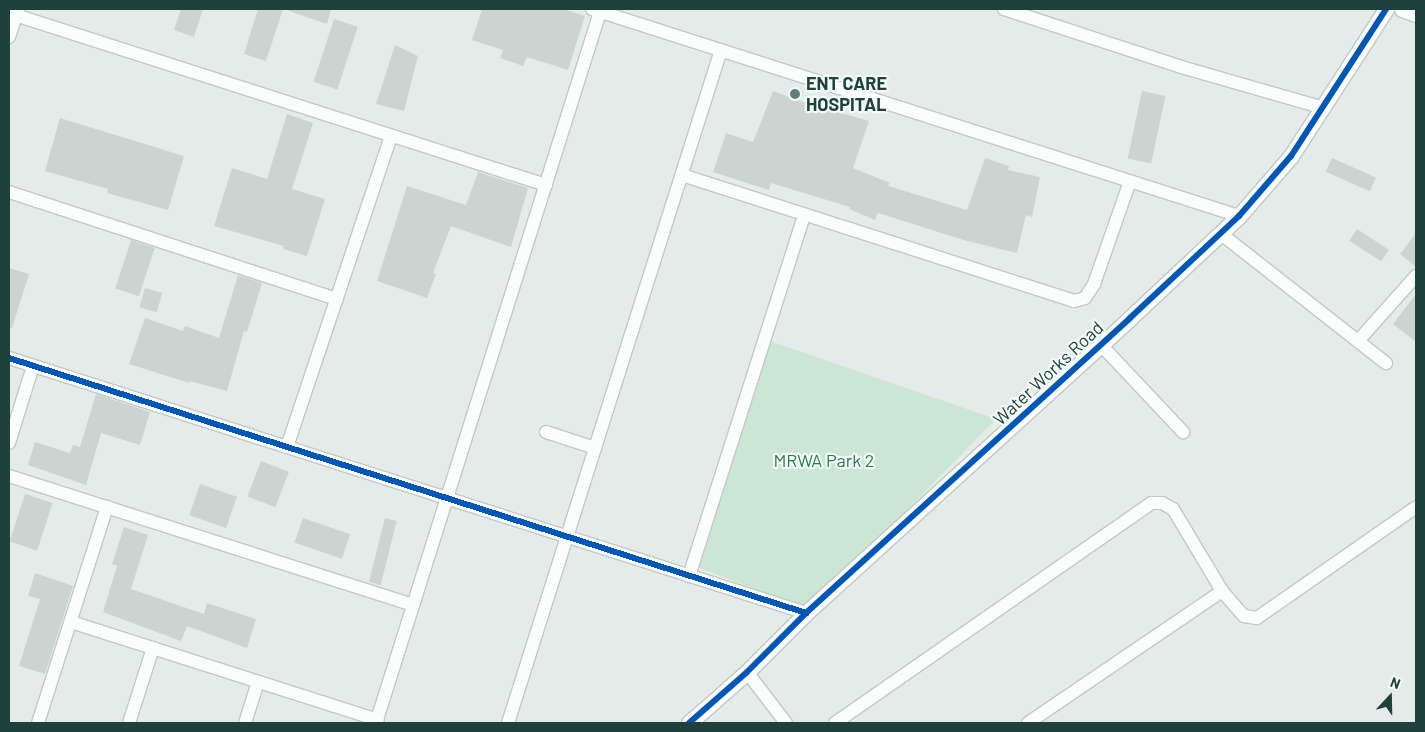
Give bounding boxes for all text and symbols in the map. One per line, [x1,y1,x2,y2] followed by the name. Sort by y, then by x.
[806,73,887,116] place label: ENT CARE HOSPITAL
[788,87,802,101] marker: ENT CARE HOSPITAL
[989,317,1107,429] street label: Water Works Road
[774,449,874,471] park label: MRWA Park 2
[1365,672,1415,722] north arrow
[1388,673,1403,692] text: N

